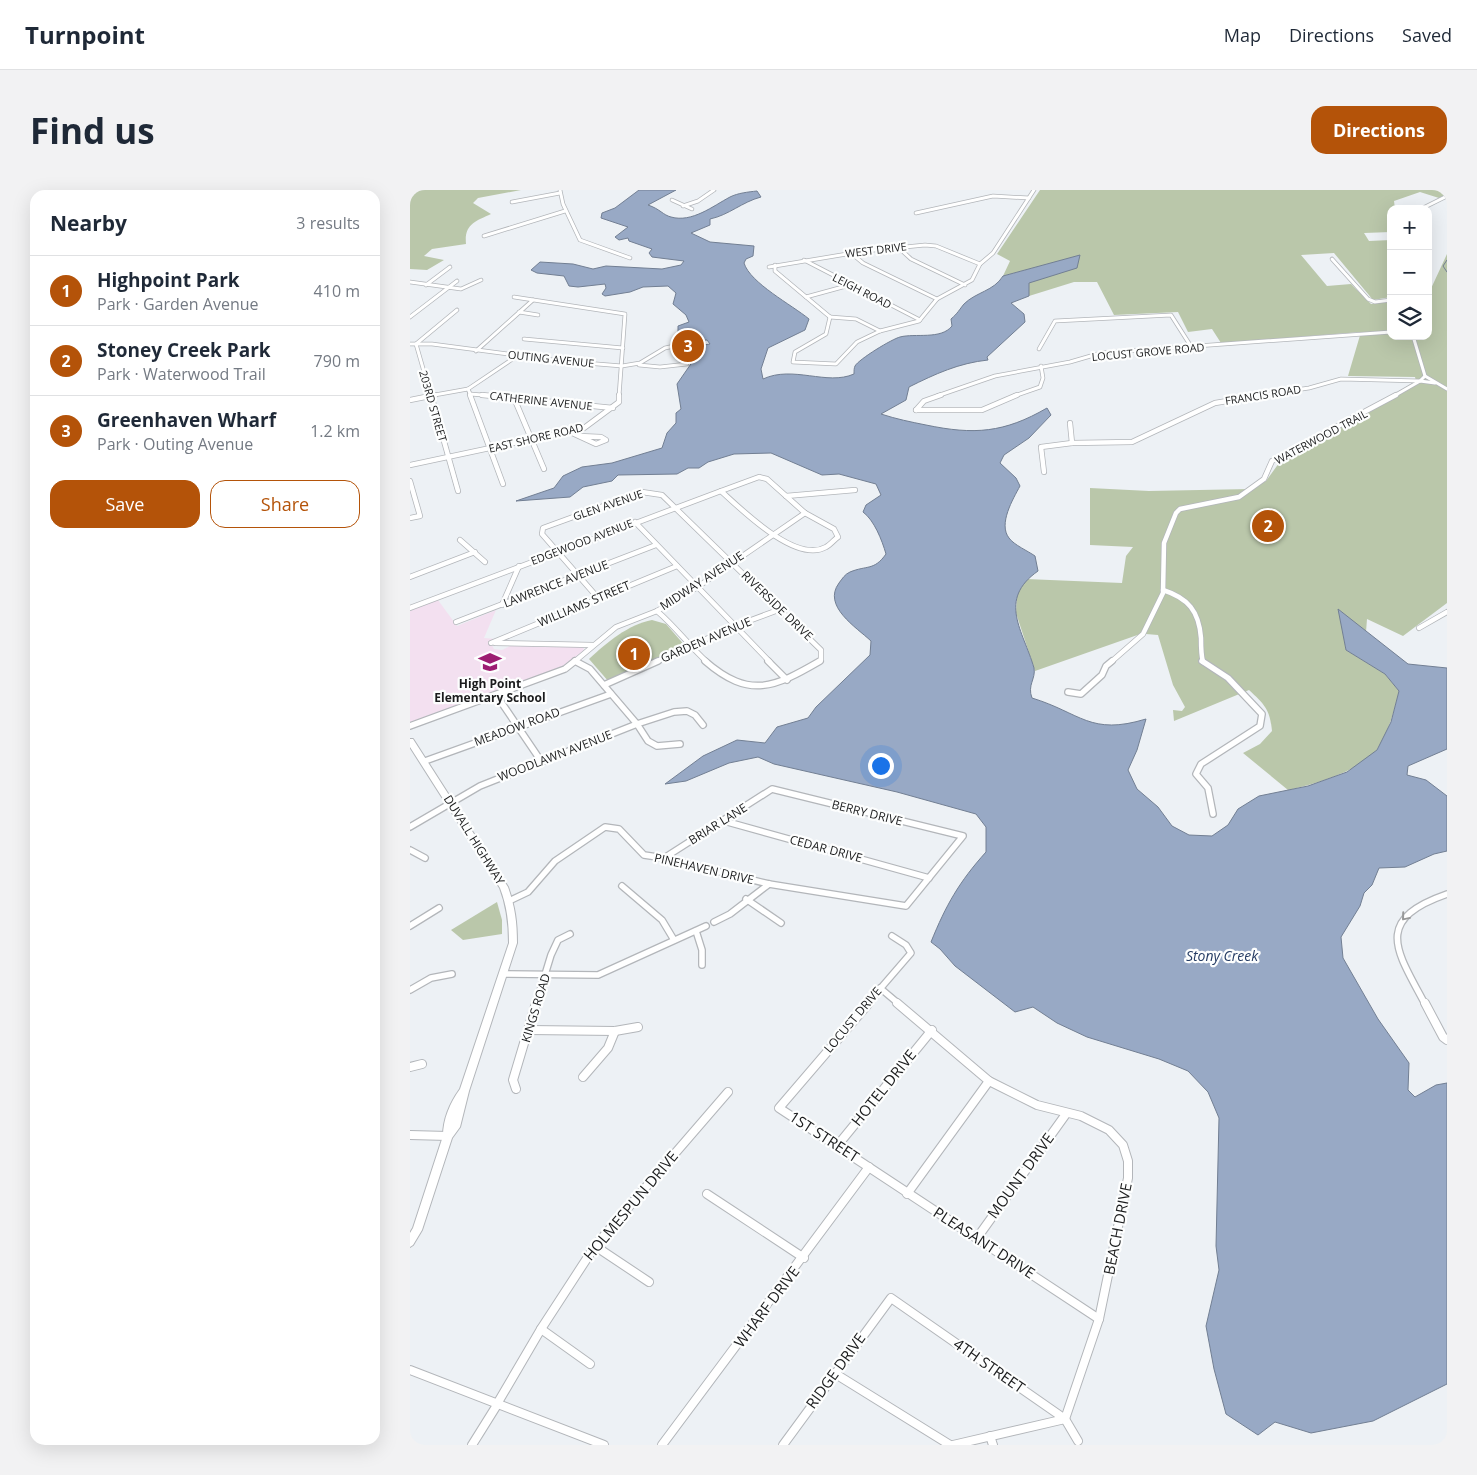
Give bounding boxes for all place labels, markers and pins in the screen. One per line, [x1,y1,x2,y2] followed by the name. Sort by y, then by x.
[672,327,704,365] pin: 3
[1252,507,1284,545] pin: 2
[618,635,650,673] pin: 1
[477,649,503,675] school or university icon: High Point Elementary School
[434,675,546,706] place label: High Point Elementary School

